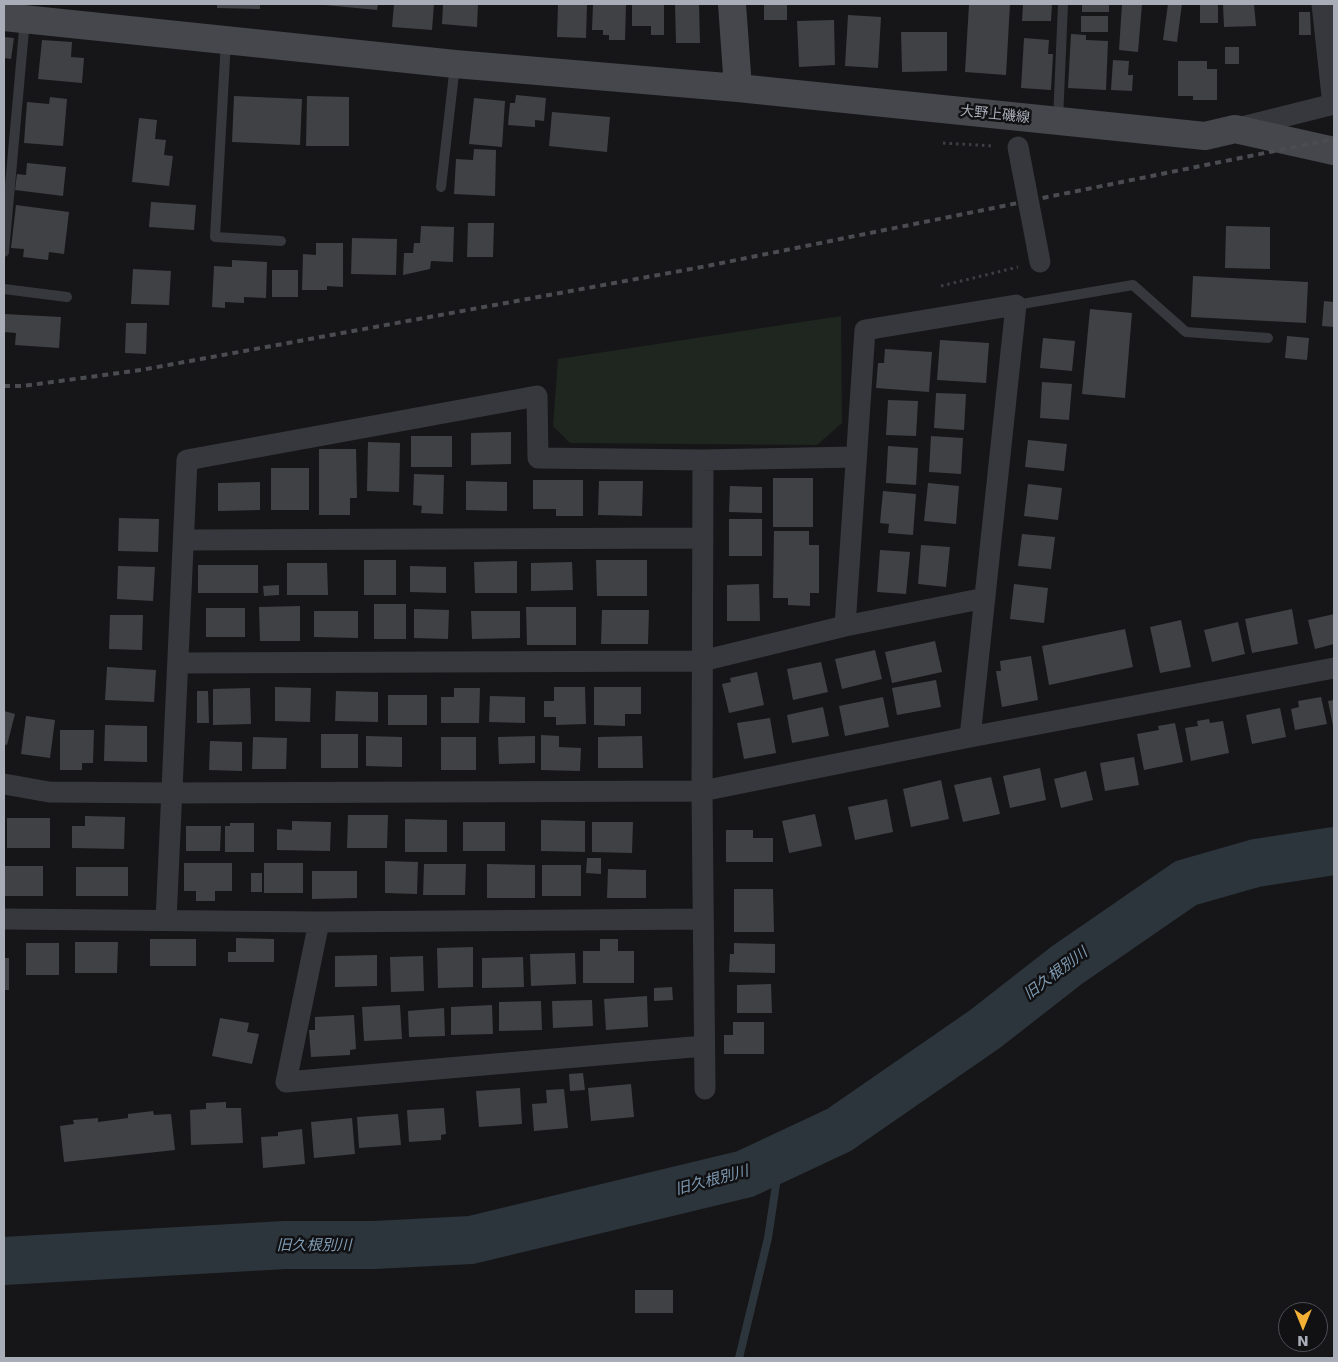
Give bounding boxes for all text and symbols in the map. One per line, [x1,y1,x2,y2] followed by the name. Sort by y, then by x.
[959,103,1031,127] street label: 大野上磯線
[1021,944,1091,1004] water label: 旧久根別川
[673,1163,751,1199] water label: 旧久根別川
[277,1237,351,1255] water label: 旧久根別川
[1278,1302,1328,1352] north arrow
[1297,1333,1309,1349] text: N

